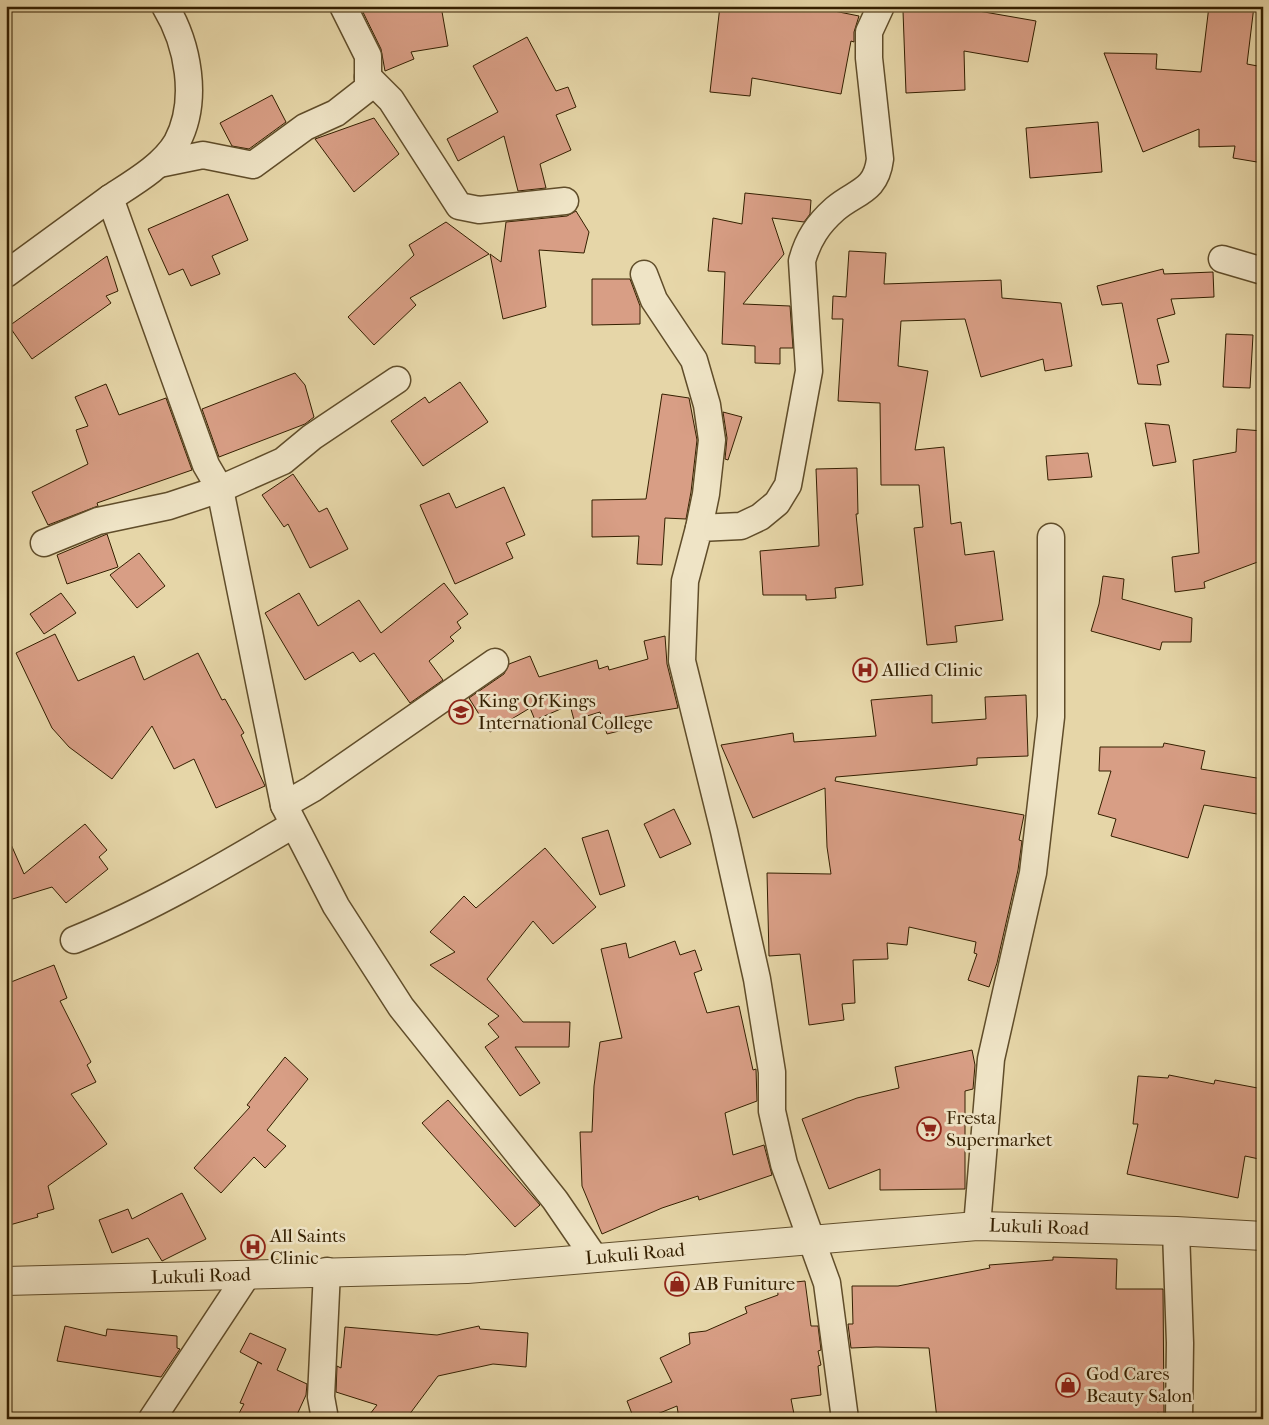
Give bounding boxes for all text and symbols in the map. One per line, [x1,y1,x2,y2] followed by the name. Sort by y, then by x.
[852,657,878,683] hospital icon: Allied Clinic
[881,659,983,681] place label: Allied Clinic
[478,690,653,734] place label: King Of Kings International College
[448,699,474,725] school or university icon: King Of Kings International College
[946,1107,1053,1151] place label: Fresta Supermarket
[916,1116,942,1142] supermarket icon: Fresta Supermarket
[989,1214,1090,1240] street label: Lukuli Road
[269,1225,346,1269] place label: All Saints Clinic
[240,1234,266,1260] hospital icon: All Saints Clinic
[584,1239,686,1269] street label: Lukuli Road
[151,1263,252,1289] street label: Lukuli Road
[664,1271,690,1297] shop icon: AB Funiture
[693,1273,795,1295] place label: AB Funiture
[1086,1363,1192,1407] place label: God Cares Beauty Salon
[1055,1372,1081,1398] shop icon: God Cares Beauty Salon

